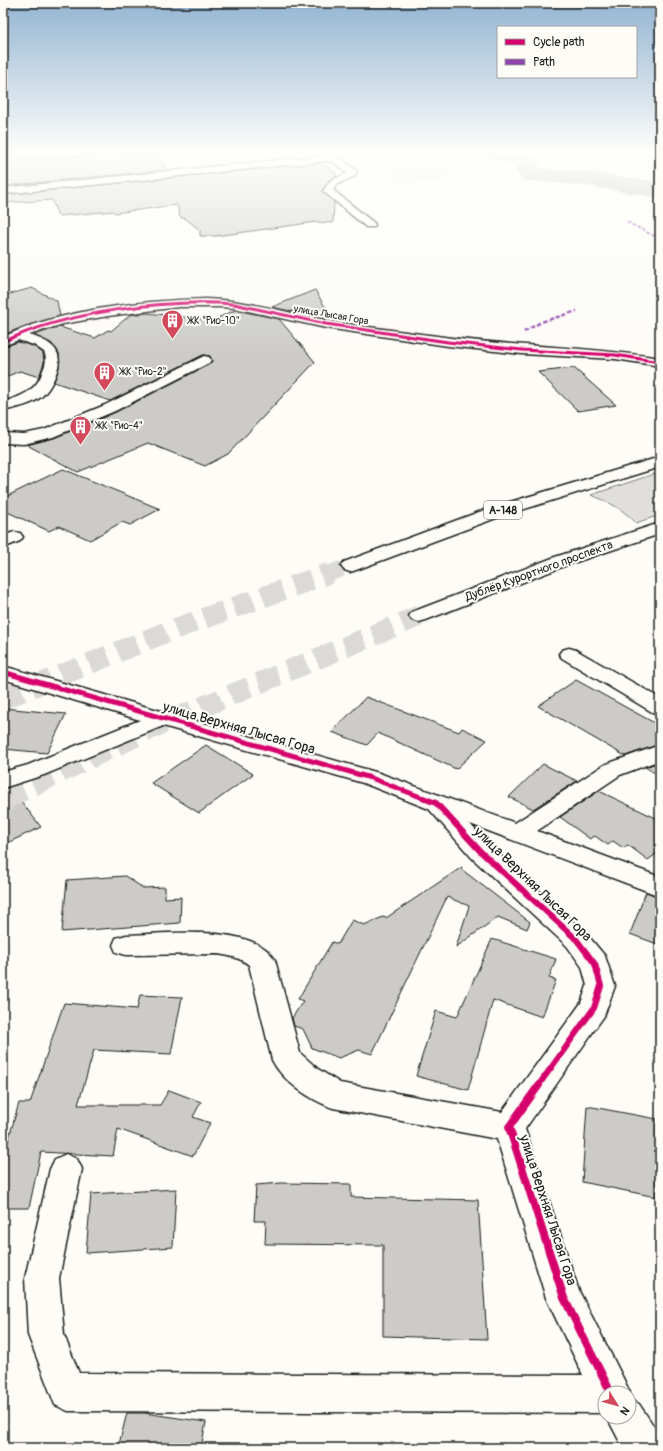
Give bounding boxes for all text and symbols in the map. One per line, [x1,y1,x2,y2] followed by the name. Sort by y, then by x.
[497,26,637,78] legend
[533,35,585,50] text: Cycle path
[533,55,555,70] text: Path
[292,302,370,328] street label: улица Лысая Гора
[160,308,186,341] building icon: ЖК "Рио-10"
[186,315,240,327] place label: ЖК "Рио-10"
[91,359,117,392] building icon: ЖК "Рио-2"
[118,366,167,378] place label: ЖК "Рио-2"
[67,413,93,446] building icon: ЖК "Рио-4"
[94,420,143,432] place label: ЖК "Рио-4"
[484,501,522,519] road number: А-148
[462,537,615,605] street label: Дублёр Курортного проспекта
[160,698,317,758] street label: улица Верхняя Лысая Гора
[470,822,596,945] street label: улица Верхняя Лысая Гора
[515,1132,580,1288] street label: улица Верхняя Лысая Гора
[597,1385,637,1425] north arrow
[617,1404,632,1418] text: N

